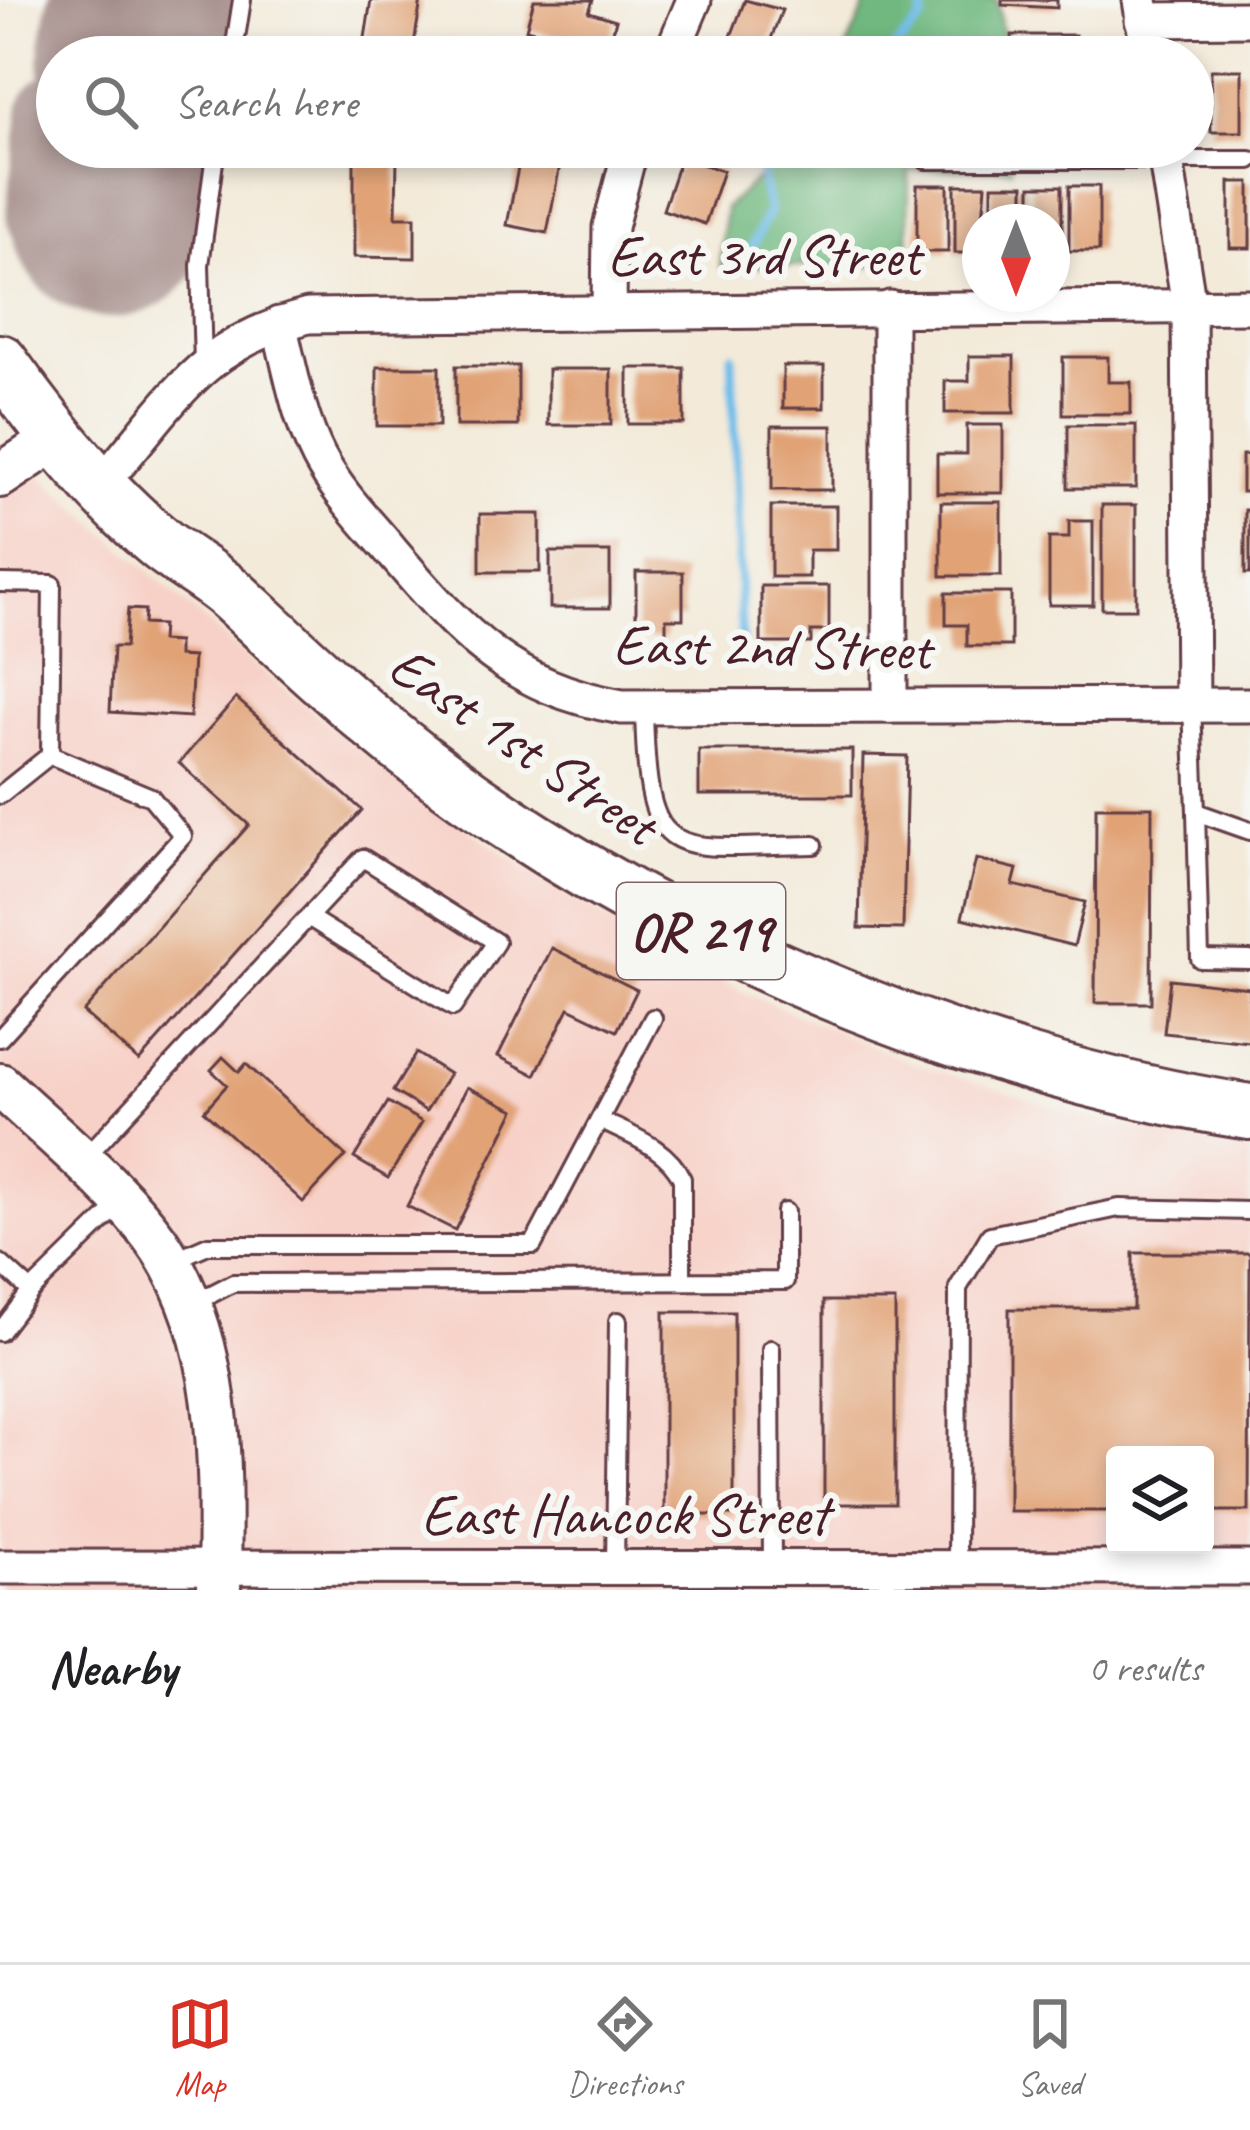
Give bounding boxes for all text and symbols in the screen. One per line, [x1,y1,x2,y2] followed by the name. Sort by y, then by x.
[36,36,1214,168] search box
[78,69,144,135] icon: search
[174,74,357,131] text: Search here
[962,204,1070,312] north arrow
[608,220,925,292] street label: East 3rd Street
[613,608,937,686] street label: East 2nd Street
[376,629,675,864] street label: East 1st Street
[617,883,785,979] road number: OR 219
[1106,1446,1214,1554] map controls
[1106,1446,1214,1554] button: layers
[422,1479,836,1551] street label: East Hancock Street
[48,1636,176,1700] text: Nearby
[1088,1644,1202,1693] text: 0 results
[167,1991,233,2105] tab: Map
[568,1991,682,2105] tab: Directions
[1017,1991,1083,2105] tab: Saved

